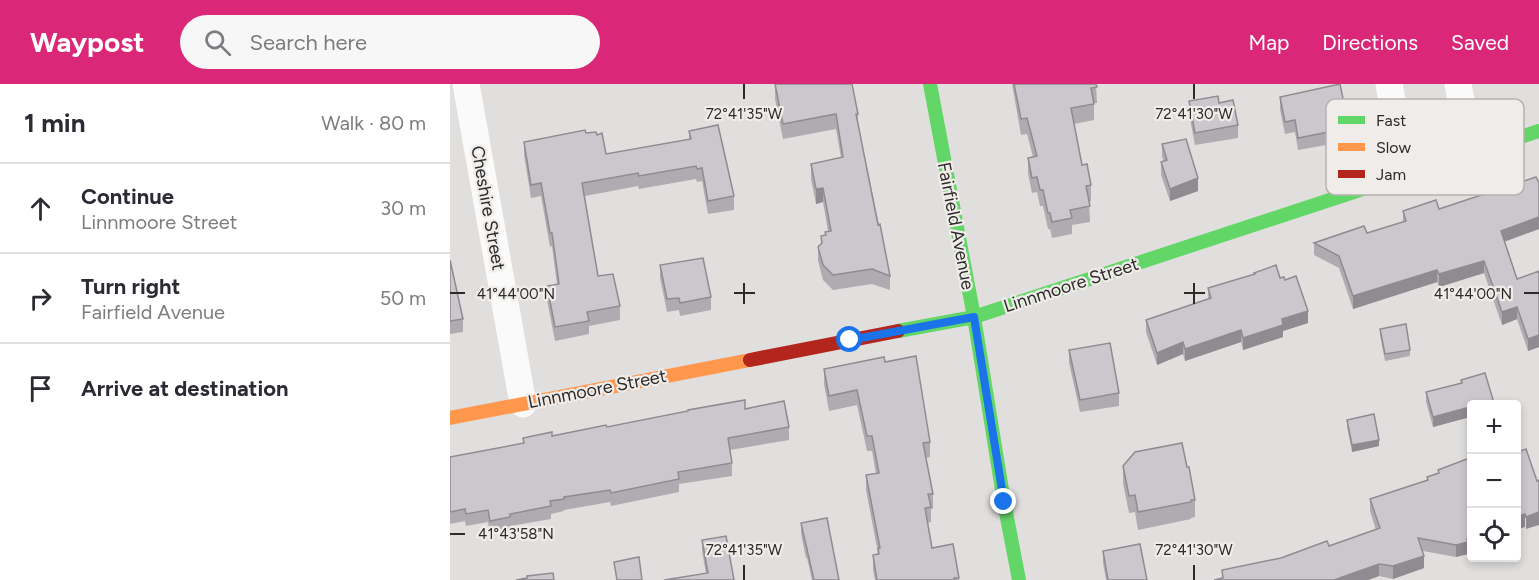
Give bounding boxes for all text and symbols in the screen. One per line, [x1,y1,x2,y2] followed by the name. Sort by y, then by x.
[180,15,600,69] search box
[30,25,144,59] text: Waypost
[201,26,234,59] icon: search
[249,29,367,56] text: Search here
[1248,30,1289,55] text: Map
[1322,30,1418,55] text: Directions
[1451,30,1509,55] text: Saved
[1326,99,1524,195] legend
[706,105,783,123] text: 72°41'35"W
[1155,105,1233,123] text: 72°41'30"W
[24,107,85,139] text: 1 min
[321,111,426,135] text: Walk · 80 m
[1376,111,1406,130] text: Fast
[1376,138,1411,157] text: Slow
[466,144,510,272] street label: Cheshire Street
[933,160,979,292] street label: Fairfield Avenue
[1376,165,1406,184] text: Jam
[81,183,174,210] text: Continue
[24,192,57,225] icon: ahead
[380,196,426,220] text: 30 m
[81,210,237,234] text: Linnmoore Street
[1001,253,1141,317] street label: Linnmoore Street
[81,273,180,300] text: Turn right
[24,282,57,315] icon: right
[477,285,555,303] text: 41°44'00"N
[1434,285,1512,303] text: 41°44'00"N
[380,286,426,310] text: 50 m
[81,300,225,324] text: Fairfield Avenue
[836,326,862,352] route start
[526,365,668,413] street label: Linnmoore Street
[24,372,57,405] icon: arrive
[81,375,289,402] text: Arrive at destination
[1467,400,1521,562] map controls
[1467,400,1521,454] button: +
[1467,454,1521,508] button: −
[990,488,1016,514] route end
[1467,508,1521,562] button: locate
[478,525,554,543] text: 41°43'58"N
[706,541,783,559] text: 72°41'35"W
[1155,541,1233,559] text: 72°41'30"W

